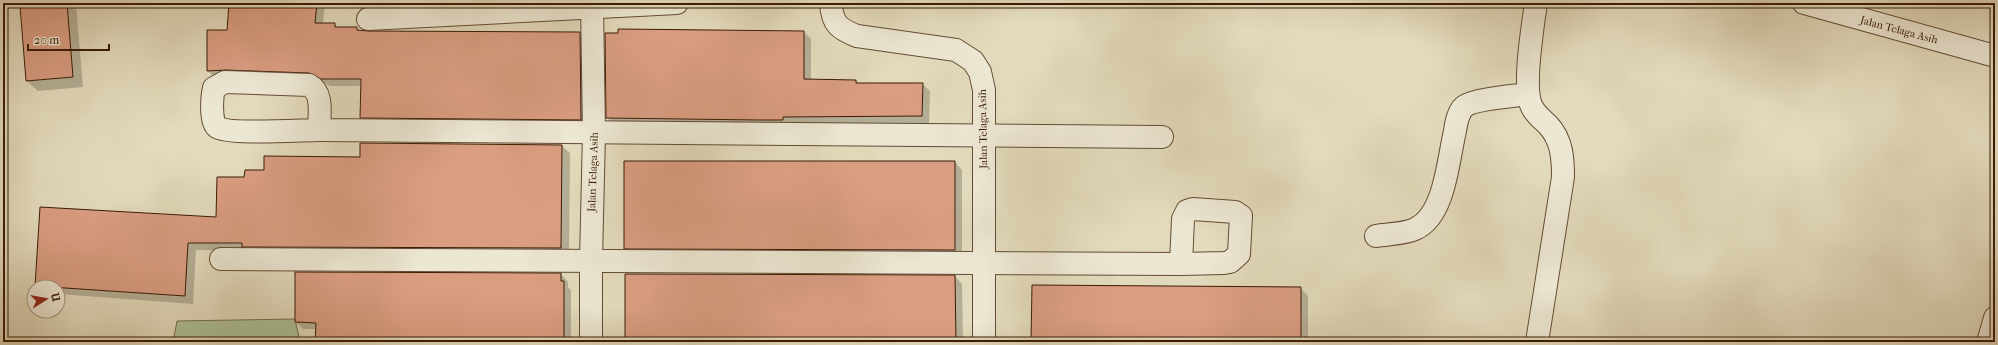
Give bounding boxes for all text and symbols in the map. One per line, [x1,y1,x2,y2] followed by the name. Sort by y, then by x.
[1858,13,1940,47] street label: Jalan Telaga Asih
[28,26,109,52] scale bar
[34,33,59,47] text: 20 m
[976,88,990,170] street label: Jalan Telaga Asih
[585,131,601,213] street label: Jalan Telaga Asih
[26,279,66,319] north arrow
[48,291,63,303] text: U

